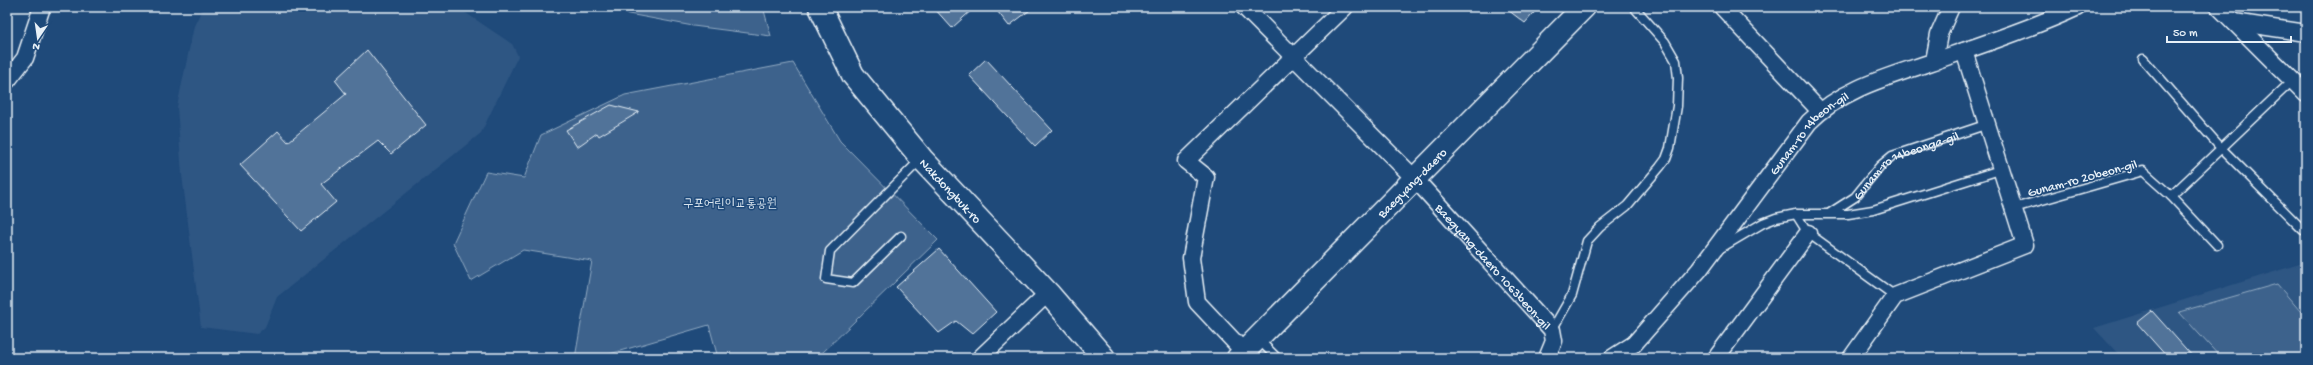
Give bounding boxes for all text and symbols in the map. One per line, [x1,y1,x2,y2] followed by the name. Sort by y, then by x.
[18,18,58,58] north arrow
[2167,18,2291,44] scale bar
[2173,27,2198,41] text: 50 m
[31,39,41,52] text: N
[1767,90,1852,179] street label: Gunam-ro 14beon-gil
[1851,129,1961,204] street label: Gunam-ro 14beonga-gil
[1375,146,1451,223] street label: Baegyang-daero
[915,156,984,228] street label: Nakdongbuk-ro
[2026,158,2139,201] street label: Gunam-ro 20beon-gil
[683,197,777,212] park label: 구포어린이교통공원
[1430,201,1553,334] street label: Baegyang-daero 1063beon-gil

